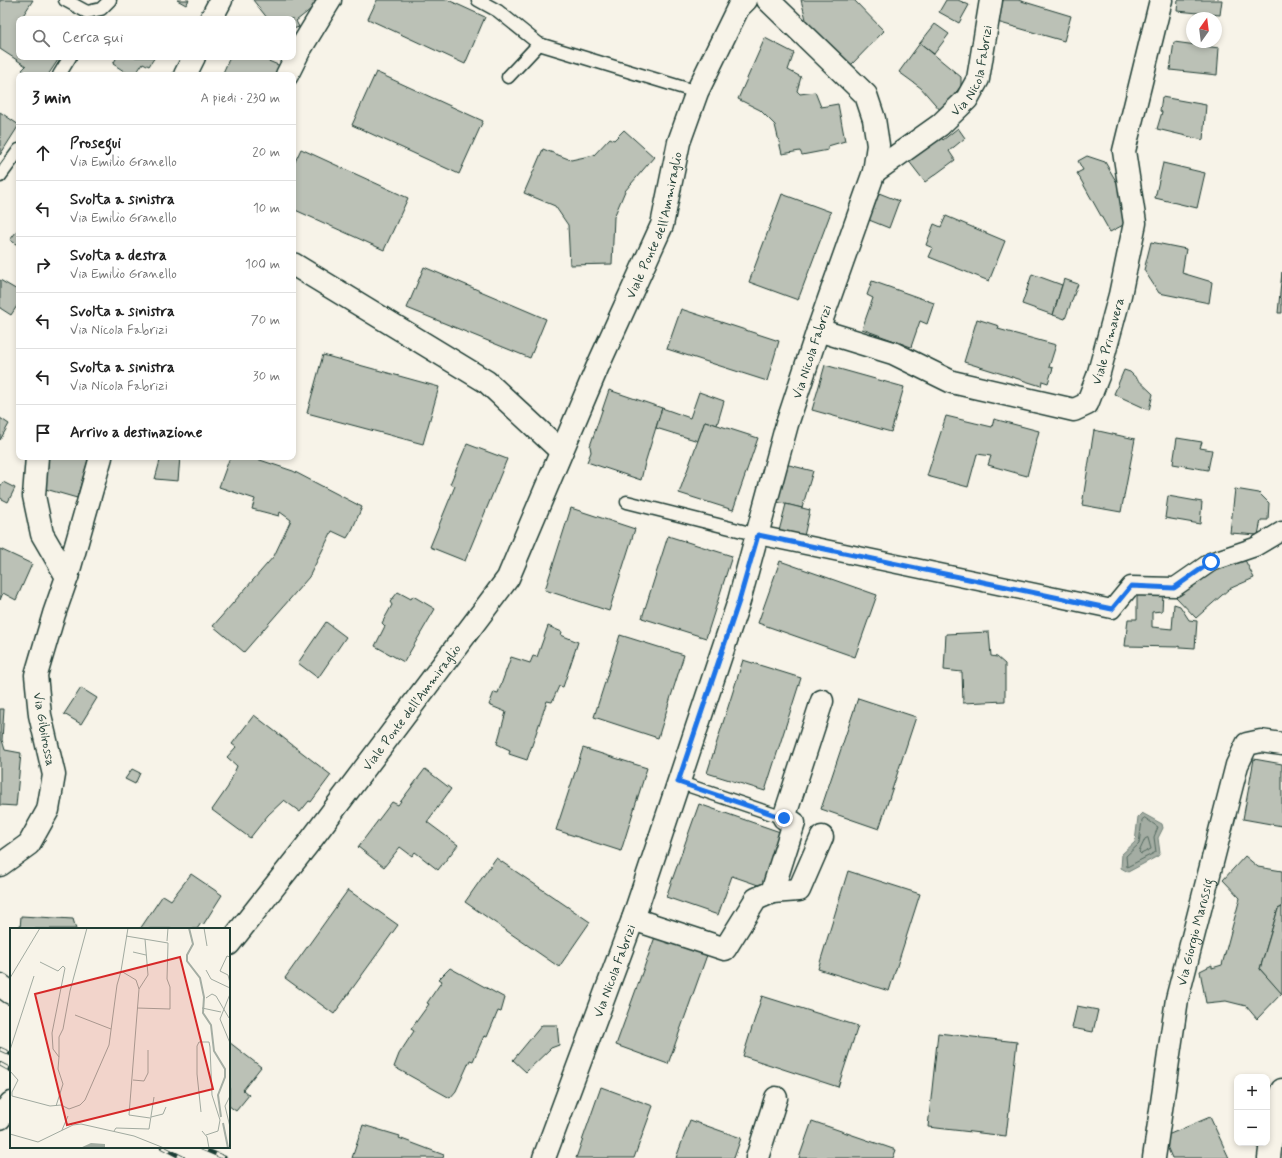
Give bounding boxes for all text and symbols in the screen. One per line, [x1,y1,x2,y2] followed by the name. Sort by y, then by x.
[1186,12,1222,48] north arrow
[16,16,296,60] search box
[947,24,997,120] street label: Via Nicola Fabrizi
[30,27,52,49] icon: search
[62,28,123,48] text: Cerca qui
[32,87,71,109] text: 3 min
[201,90,280,107] text: A piedi · 230 m
[70,134,121,154] text: Prosegui
[32,142,54,164] icon: ahead
[252,144,280,161] text: 20 m
[623,150,687,302] street label: Viale Ponte dell'Ammiraglio
[70,154,177,171] text: Via Emilio Granello
[70,190,175,210] text: Svolta a sinistra
[32,198,54,220] icon: left
[253,200,280,217] text: 10 m
[70,210,177,227] text: Via Emilio Granello
[70,246,167,266] text: Svolta a destra
[32,254,54,276] icon: right
[245,256,280,273] text: 100 m
[70,266,177,283] text: Via Emilio Granello
[1088,296,1129,388] street label: Viale Primavera
[70,302,175,322] text: Svolta a sinistra
[789,303,836,401] street label: Via Nicola Fabrizi
[32,310,54,332] icon: left
[251,312,280,329] text: 70 m
[70,322,168,339] text: Via Nicola Fabrizi
[70,358,175,378] text: Svolta a sinistra
[32,366,54,388] icon: left
[253,368,280,385] text: 30 m
[70,378,168,395] text: Via Nicola Fabrizi
[32,422,54,444] icon: arrive
[70,423,203,443] text: Arrivo a destinazione
[1202,553,1220,571] route start
[359,641,466,775] street label: Viale Ponte dell'Ammiraglio
[29,691,58,768] street label: Via Gibilrossa
[775,809,793,827] route end
[1174,877,1220,988] street label: Via Giorgio Marussig
[590,922,640,1020] street label: Via Nicola Fabrizi
[10,928,230,1148] inset map
[1234,1074,1270,1146] map controls
[1234,1074,1270,1110] button: +
[1234,1110,1270,1146] button: −

